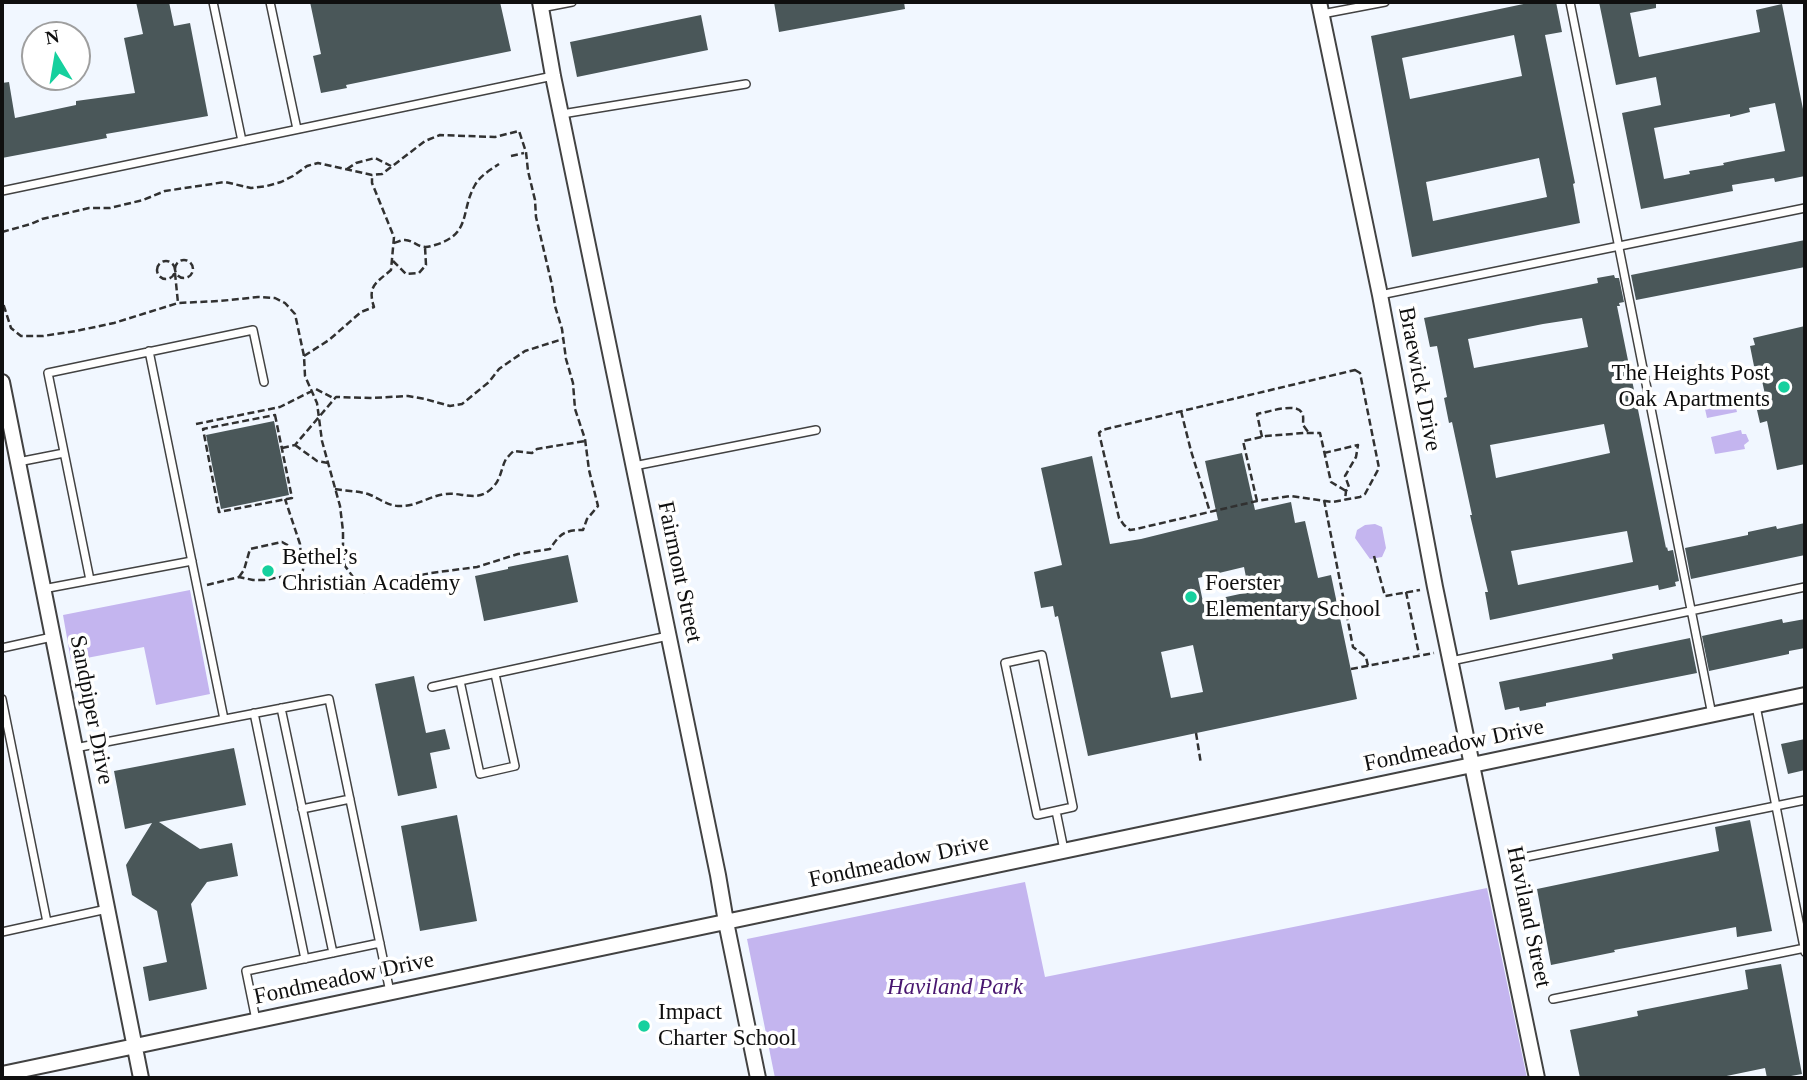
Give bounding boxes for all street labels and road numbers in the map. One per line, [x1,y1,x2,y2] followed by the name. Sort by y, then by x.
[1392,305,1446,453] street label: Braewick Drive
[651,499,707,645] street label: Fairmont Street
[63,633,119,787] street label: Sandpiper Drive
[1361,713,1547,779] street label: Fondmeadow Drive
[806,829,992,895] street label: Fondmeadow Drive
[1500,844,1556,990] street label: Haviland Street
[251,946,437,1012] street label: Fondmeadow Drive

